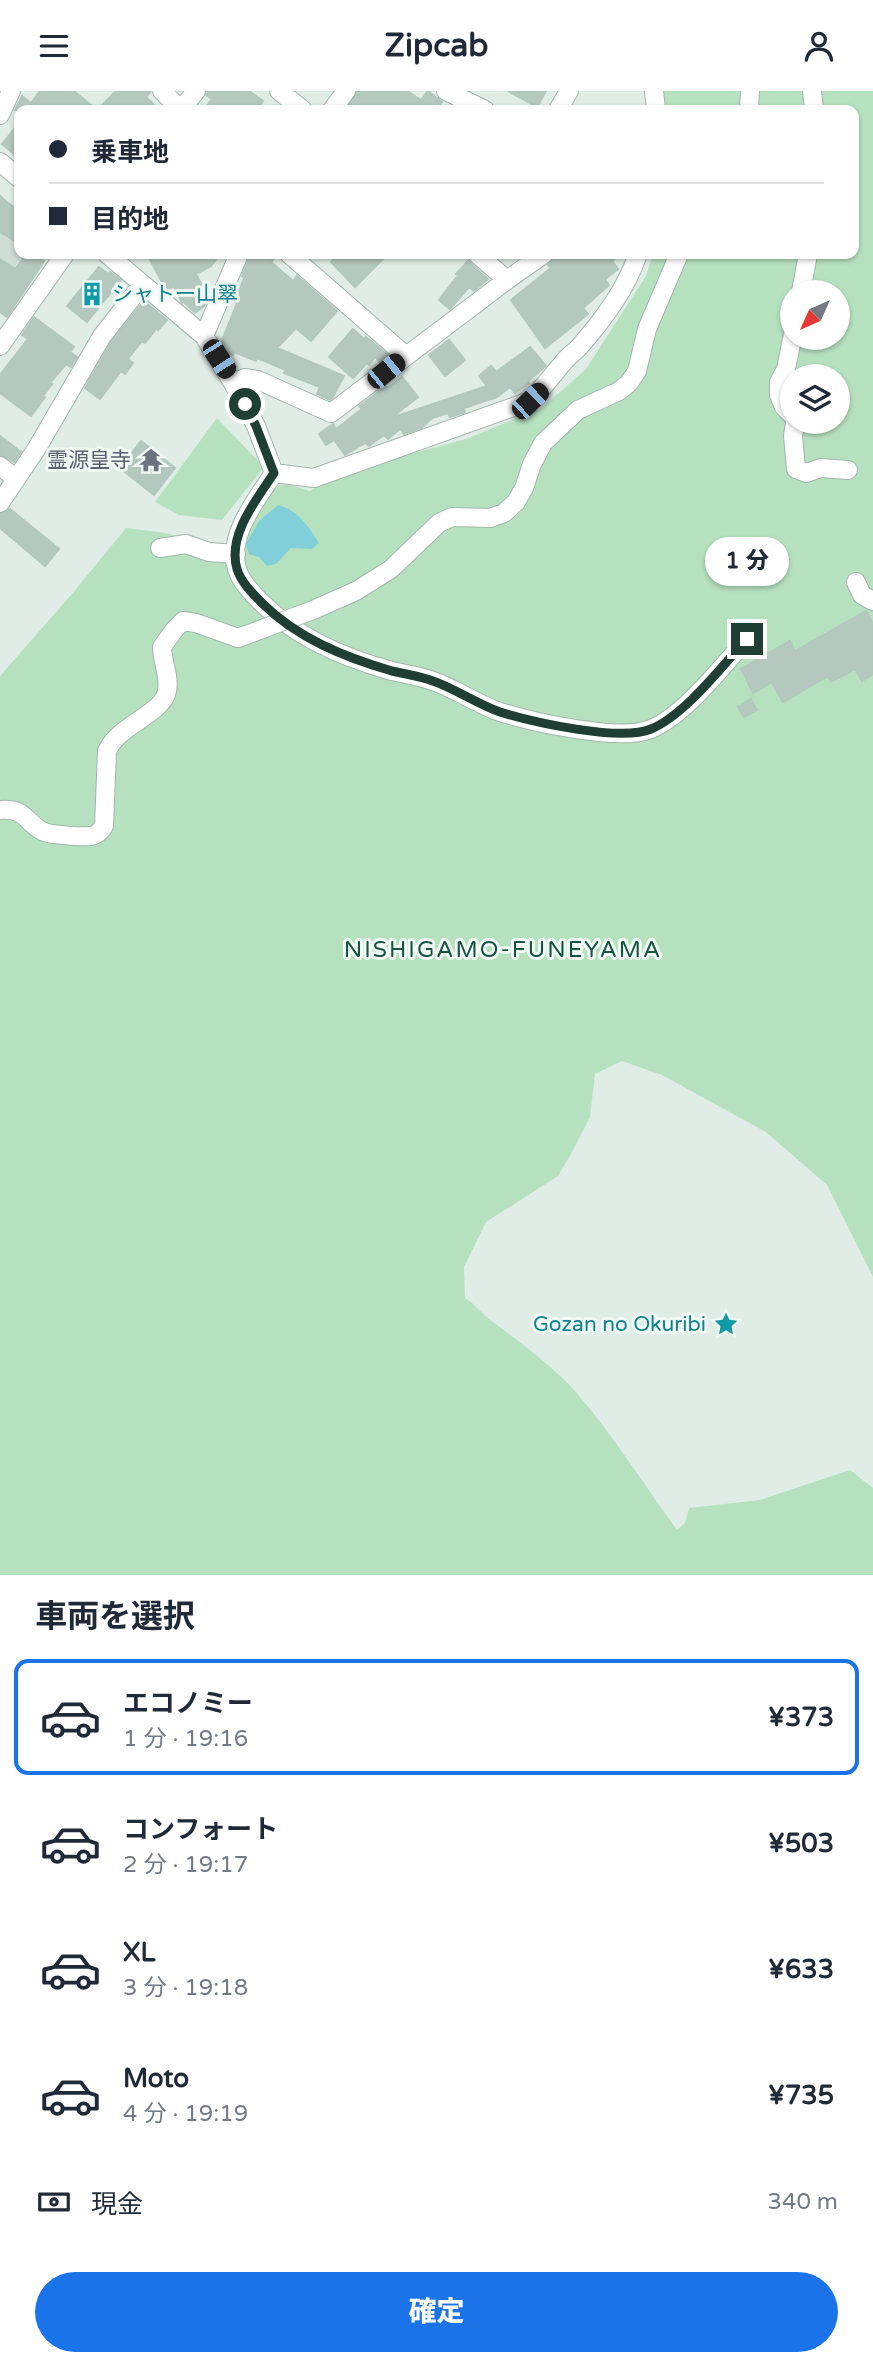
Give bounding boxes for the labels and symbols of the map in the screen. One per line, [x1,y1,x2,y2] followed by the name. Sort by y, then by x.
[78,280,106,308] building icon: シャトー山翠
[780,280,850,350] north arrow
[112,282,238,307] place label: シャトー山翠
[199,336,240,382] car
[364,350,409,392] car
[508,379,553,423] car
[229,388,261,420] route start
[137,446,165,474] temple icon: 霊源皇寺
[47,448,131,473] place label: 霊源皇寺
[705,538,789,587] callout: 1 分
[731,623,763,655] route end
[344,936,662,964] district label: NISHIGAMO-FUNEYAMA
[712,1310,740,1338] place icon: Gozan no Okuribi
[533,1312,706,1337] place label: Gozan no Okuribi

